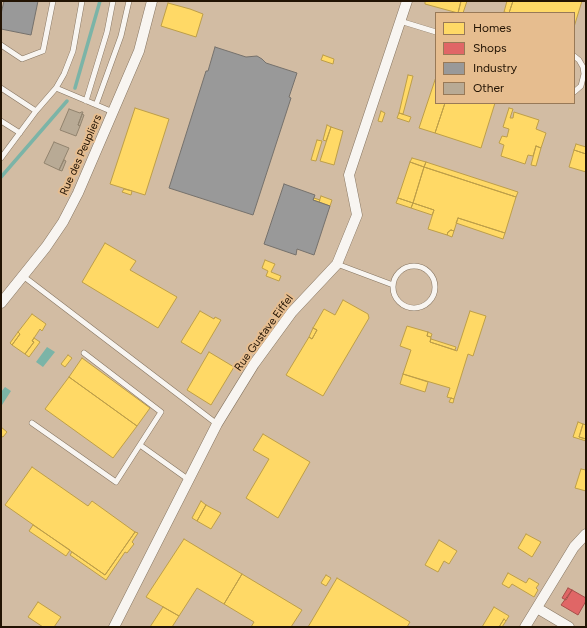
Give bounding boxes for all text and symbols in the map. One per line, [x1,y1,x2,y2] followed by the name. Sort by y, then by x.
[435,12,575,104] legend
[473,21,511,35] text: Homes
[473,41,507,55] text: Shops
[473,61,517,75] text: Industry
[473,81,504,95] text: Other
[57,113,105,197] street label: Rue des Peupliers
[232,292,296,374] street label: Rue Gustave Eiffel

